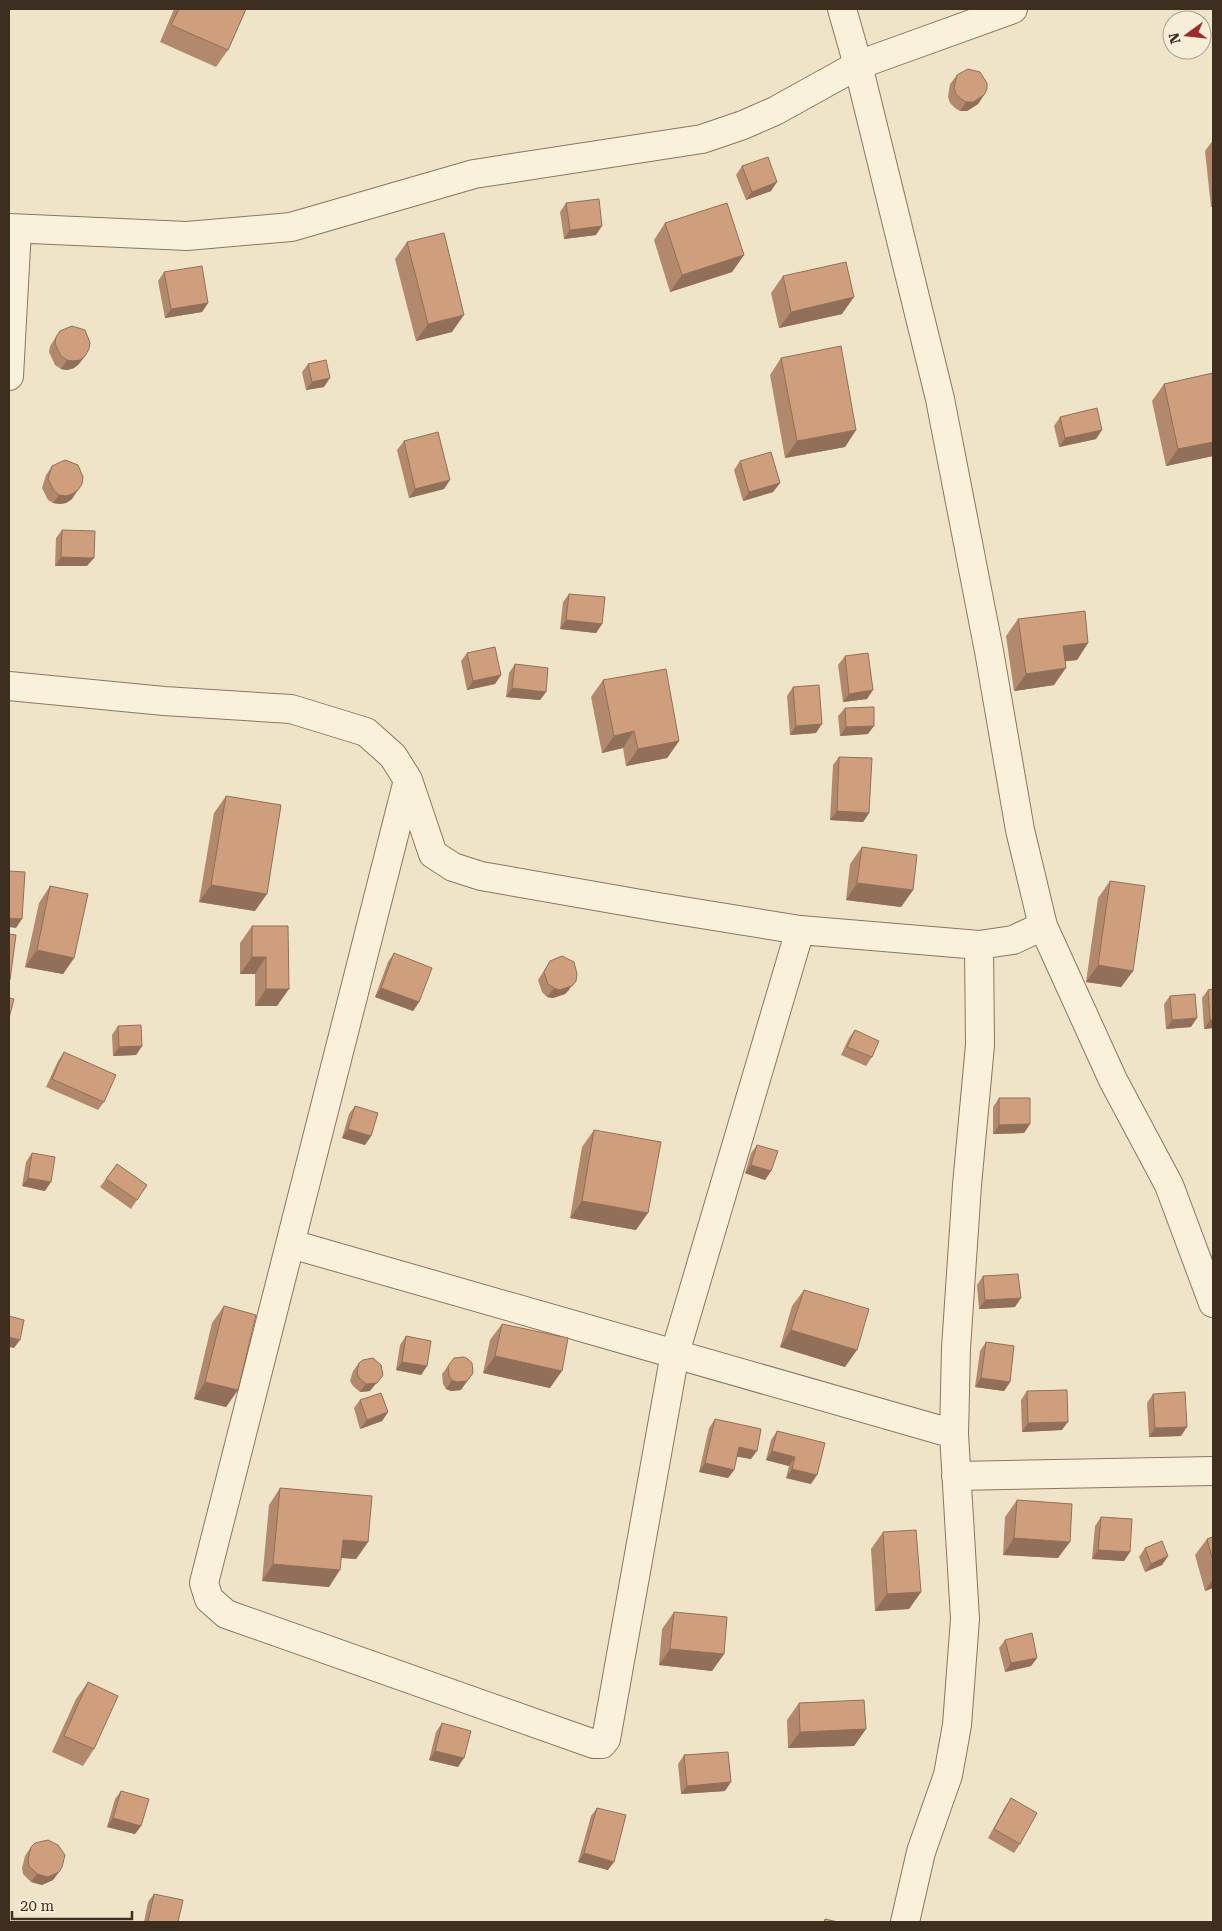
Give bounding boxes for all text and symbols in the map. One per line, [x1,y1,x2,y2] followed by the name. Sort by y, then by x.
[1162,10,1212,60] north arrow
[1165,31,1184,46] text: N
[12,1888,132,1920] scale bar
[20,1897,55,1915] text: 20 m

